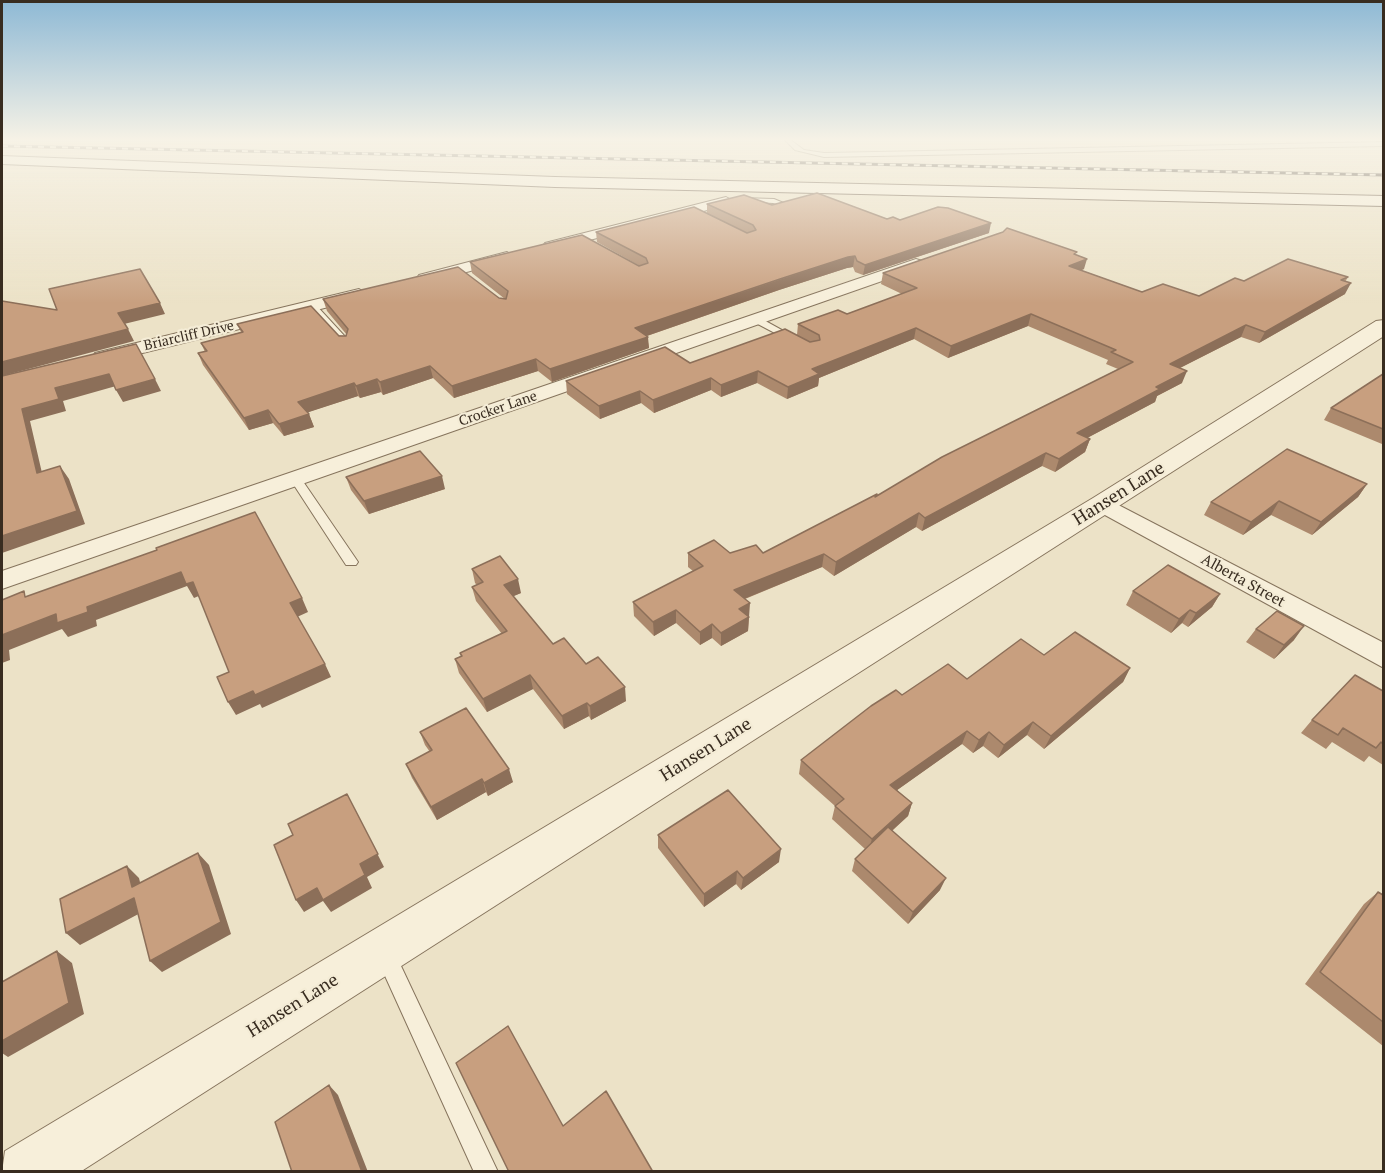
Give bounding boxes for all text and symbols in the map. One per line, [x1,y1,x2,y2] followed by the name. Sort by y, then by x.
[142,317,236,355] street label: Briarcliff Drive
[457,388,539,430] street label: Crocker Lane
[1069,457,1169,531] street label: Hansen Lane
[1198,551,1288,611] street label: Alberta Street
[656,713,756,787] street label: Hansen Lane
[243,969,343,1043] street label: Hansen Lane

